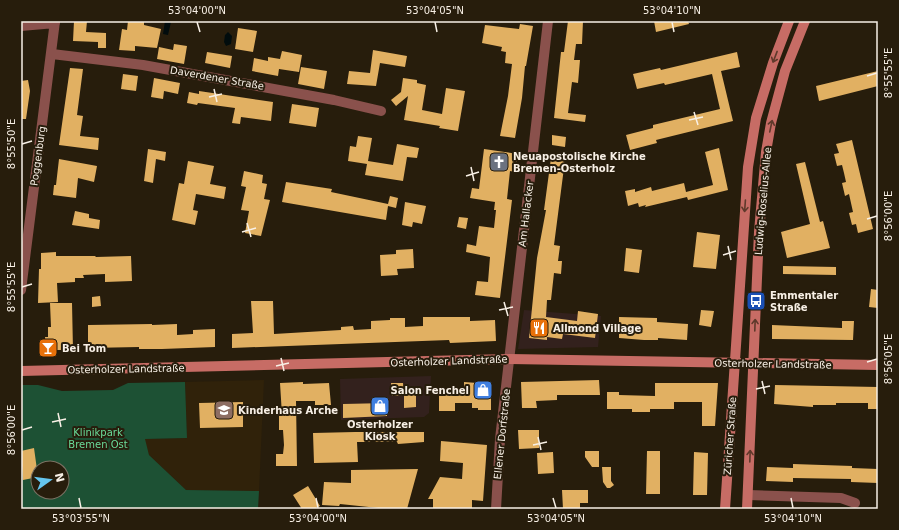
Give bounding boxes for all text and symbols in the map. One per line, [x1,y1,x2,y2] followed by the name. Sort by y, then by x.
[168,5,226,16] text: 53°04'00"N
[406,5,464,16] text: 53°04'05"N
[643,5,701,16] text: 53°04'10"N
[883,48,894,98] text: 8°55'55"E
[770,51,778,63] one-way arrow
[169,64,265,92] street label: Daverdener Straße
[6,119,17,169] text: 8°55'50"E
[767,119,775,132] one-way arrow
[28,126,48,186] street label: Poggenburg
[753,147,773,255] street label: Ludwig-Roselius-Allee
[488,151,510,173] church icon: Neuapostolische Kirche Bremen-Osterholz
[513,151,646,174] place label: Neuapostolische Kirche Bremen-Osterholz
[517,180,536,248] street label: Am Hallacker
[883,191,894,241] text: 8°56'00"E
[742,199,749,212] one-way arrow
[6,262,17,312] text: 8°55'55"E
[745,290,767,312] bus stop icon: Emmentaler Straße
[770,290,838,313] place label: Emmentaler Straße
[528,317,550,339] restaurant icon: Allmond Village
[752,319,759,332] one-way arrow
[553,323,641,334] place label: Allmond Village
[883,334,894,384] text: 8°56'05"E
[37,337,59,359] bar icon: Bei Tom
[62,343,106,354] place label: Bei Tom
[390,353,508,369] street label: Osterholzer Landstraße
[714,357,832,371] street label: Osterholzer Landstraße
[67,362,185,376] street label: Osterholzer Landstraße
[472,379,494,401] shop icon: Salon Fenchel
[391,385,469,396] place label: Salon Fenchel
[492,388,512,480] street label: Ellener Dorfstraße
[369,395,391,417] shop icon: Osterholzer Kiosk
[722,397,738,475] street label: Züricher Straße
[213,399,235,421] school or university icon: Kinderhaus Arche
[6,405,17,455] text: 8°56'00"E
[238,405,338,416] place label: Kinderhaus Arche
[347,419,413,442] place label: Osterholzer Kiosk
[68,427,128,450] park label: Klinikpark Bremen Ost
[746,450,754,463] one-way arrow
[30,460,70,500] north arrow
[52,472,67,484] text: N
[52,513,110,524] text: 53°03'55"N
[289,513,347,524] text: 53°04'00"N
[527,513,585,524] text: 53°04'05"N
[764,513,822,524] text: 53°04'10"N

